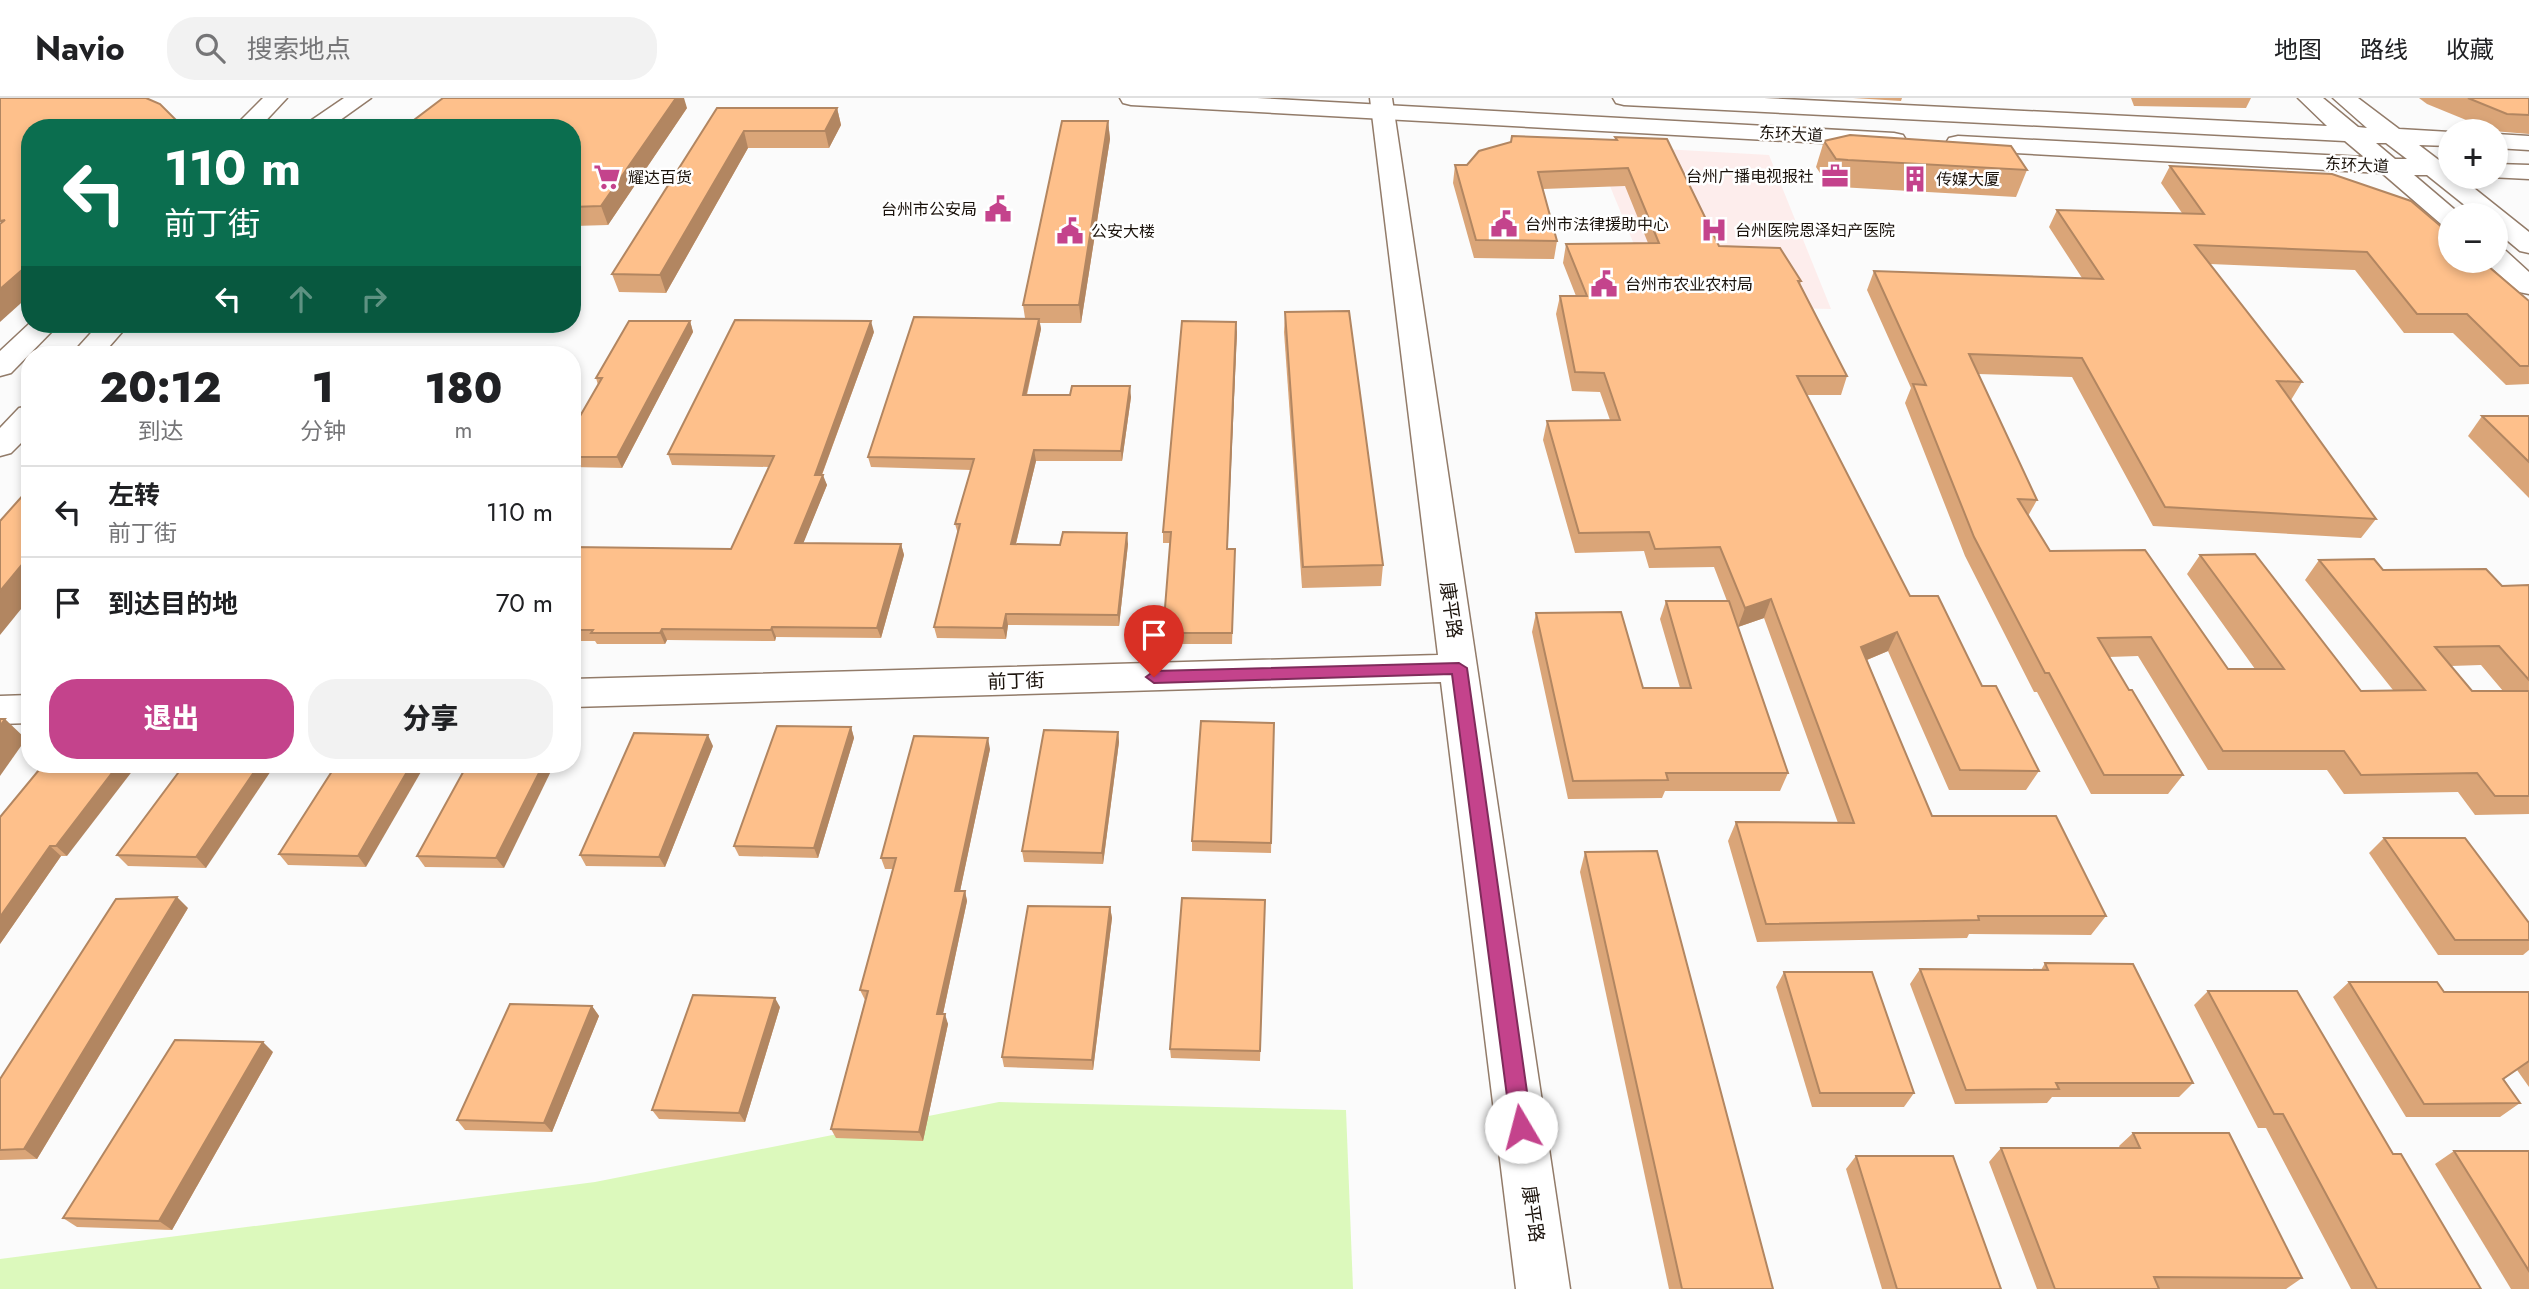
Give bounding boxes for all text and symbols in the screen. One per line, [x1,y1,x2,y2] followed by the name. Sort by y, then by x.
[167,17,657,80] search box
[35,25,125,72] text: Navio
[191,29,229,67] icon: search
[247,30,351,68] text: 搜索地点
[2274,32,2322,67] text: 地图
[2360,32,2408,67] text: 路线
[2446,32,2494,67] text: 收藏
[2438,119,2508,273] map controls
[2438,119,2508,189] button: +
[1758,121,1824,147] street label: 东环大道
[164,133,301,203] text: 110 m
[49,147,140,238] icon: left
[2324,152,2390,178] street label: 东环大道
[1820,161,1850,191] office icon: 台州广播电视报社
[592,162,622,192] supermarket icon: 耀达百货
[1900,164,1930,194] building icon: 传媒大厦
[1686,165,1814,188] place label: 台州广播电视报社
[628,166,692,189] place label: 耀达百货
[1936,168,2000,191] place label: 传媒大厦
[983,194,1013,224] public building icon: 台州市公安局
[881,198,977,221] place label: 台州市公安局
[164,201,260,247] text: 前丁街
[2438,203,2508,273] button: −
[1489,209,1519,239] public building icon: 台州市法律援助中心
[1525,213,1669,236] place label: 台州市法律援助中心
[1699,215,1729,245] hospital icon: 台州医院恩泽妇产医院
[1055,216,1085,246] public building icon: 公安大楼
[1735,219,1895,242] place label: 台州医院恩泽妇产医院
[1091,220,1155,243] place label: 公安大楼
[1589,269,1619,299] public building icon: 台州市农业农村局
[1625,273,1753,296] place label: 台州市农业农村局
[209,280,247,318] icon: left
[282,280,320,318] icon: ahead
[355,280,393,318] icon: right
[100,357,221,418] text: 20:12
[312,357,334,418] text: 1
[424,358,502,419] text: 180
[454,413,472,447] text: m
[137,414,183,448] text: 到达
[300,414,346,448] text: 分钟
[108,476,160,514] text: 左转
[49,493,87,531] icon: left
[486,493,553,531] text: 110 m
[108,516,177,550] text: 前丁街
[1434,580,1468,640] street label: 康平路
[49,584,87,622] icon: arrive
[496,584,553,622] text: 70 m
[108,585,238,623] text: 到达目的地
[1124,605,1184,677] pin
[1135,616,1173,654] icon: arrive
[987,667,1045,695] street label: 前丁街
[49,679,294,759] button: 退出
[308,679,553,759] button: 分享
[1484,1090,1558,1164] position arrow
[1516,1184,1550,1244] street label: 康平路

